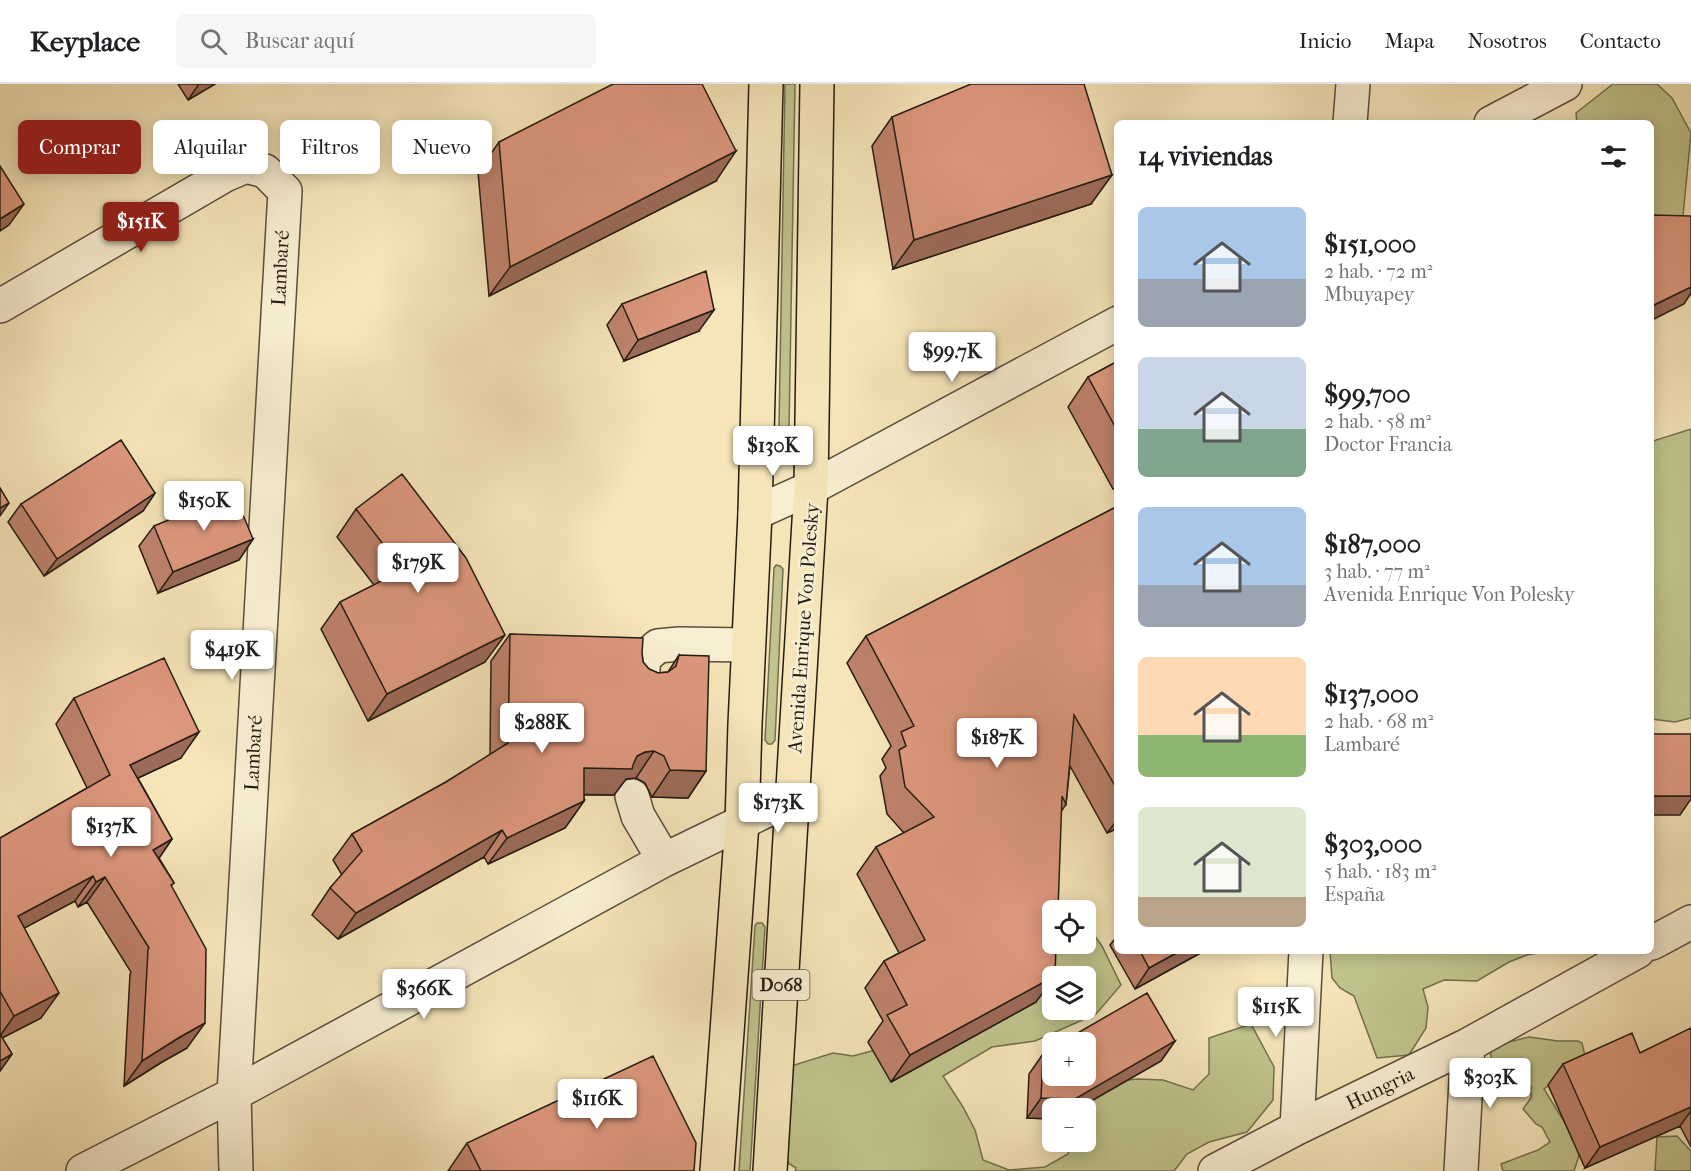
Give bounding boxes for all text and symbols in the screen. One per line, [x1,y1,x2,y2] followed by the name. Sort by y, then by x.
[176,14,596,68] search box
[30,25,140,58] text: Keyplace
[197,25,230,58] icon: search
[245,28,354,54] text: Buscar aquí
[1299,29,1351,53] text: Inicio
[1384,29,1434,53] text: Mapa
[1467,29,1547,53] text: Nosotros
[1580,29,1661,53] text: Contacto
[18,120,141,174] chip: Comprar
[153,120,268,174] chip: Alquilar
[280,120,380,174] chip: Filtros
[392,120,492,174] chip: Nuevo
[1597,140,1630,173] icon: filters
[1138,141,1273,172] text: 14 viviendas
[99,202,183,253] pin: $151K
[117,210,165,233] text: $151K
[267,229,294,307] street label: Lambaré
[1324,229,1416,260] text: $151,000
[1186,231,1258,303] icon: home
[1324,260,1432,283] text: 2 hab. · 72 m²
[1324,283,1414,306] text: Mbuyapey
[903,332,1001,383] pin: $99.7K
[923,340,981,363] text: $99.7K
[1324,379,1411,410] text: $99,700
[1186,381,1258,453] icon: home
[1324,410,1431,433] text: 2 hab. · 58 m²
[731,426,815,477] pin: $130K
[1324,433,1452,456] text: Doctor Francia
[747,434,799,457] text: $130K
[162,481,246,532] pin: $150K
[178,489,230,512] text: $150K
[783,501,824,755] street label: Avenida Enrique Von Polesky
[1324,529,1421,560] text: $187,000
[1186,531,1258,603] icon: home
[376,543,460,594] pin: $179K
[392,551,444,574] text: $179K
[1324,560,1430,583] text: 3 hab. · 77 m²
[1324,583,1575,606] text: Avenida Enrique Von Polesky
[190,630,274,681] pin: $419K
[205,638,259,661] text: $419K
[1324,679,1419,710] text: $137,000
[1186,681,1258,753] icon: home
[500,703,584,754] pin: $288K
[1324,710,1433,733] text: 2 hab. · 68 m²
[514,711,570,734] text: $288K
[240,714,267,792] street label: Lambaré
[955,718,1039,769] pin: $187K
[971,726,1023,749] text: $187K
[1324,733,1400,756] text: Lambaré
[736,783,820,834] pin: $173K
[753,791,803,814] text: $173K
[69,807,153,858] pin: $137K
[86,815,136,838] text: $137K
[1324,829,1422,860] text: $303,000
[1186,831,1258,903] icon: home
[1324,860,1436,883] text: 5 hab. · 183 m²
[1324,883,1385,906] text: España
[1042,900,1096,1152] map controls
[1042,900,1096,954] button: locate
[1042,966,1096,1020] button: layers
[382,969,466,1020] pin: $366K
[752,970,810,1000] road number: D068
[396,977,452,1000] text: $366K
[1234,987,1318,1038] pin: $115K
[1252,995,1300,1018] text: $115K
[1042,1032,1096,1086] button: +
[1448,1058,1532,1109] pin: $303K
[1342,1062,1419,1115] street label: Hungria
[1464,1066,1517,1089] text: $303K
[555,1079,639,1130] pin: $116K
[572,1087,622,1110] text: $116K
[1042,1098,1096,1152] button: −

